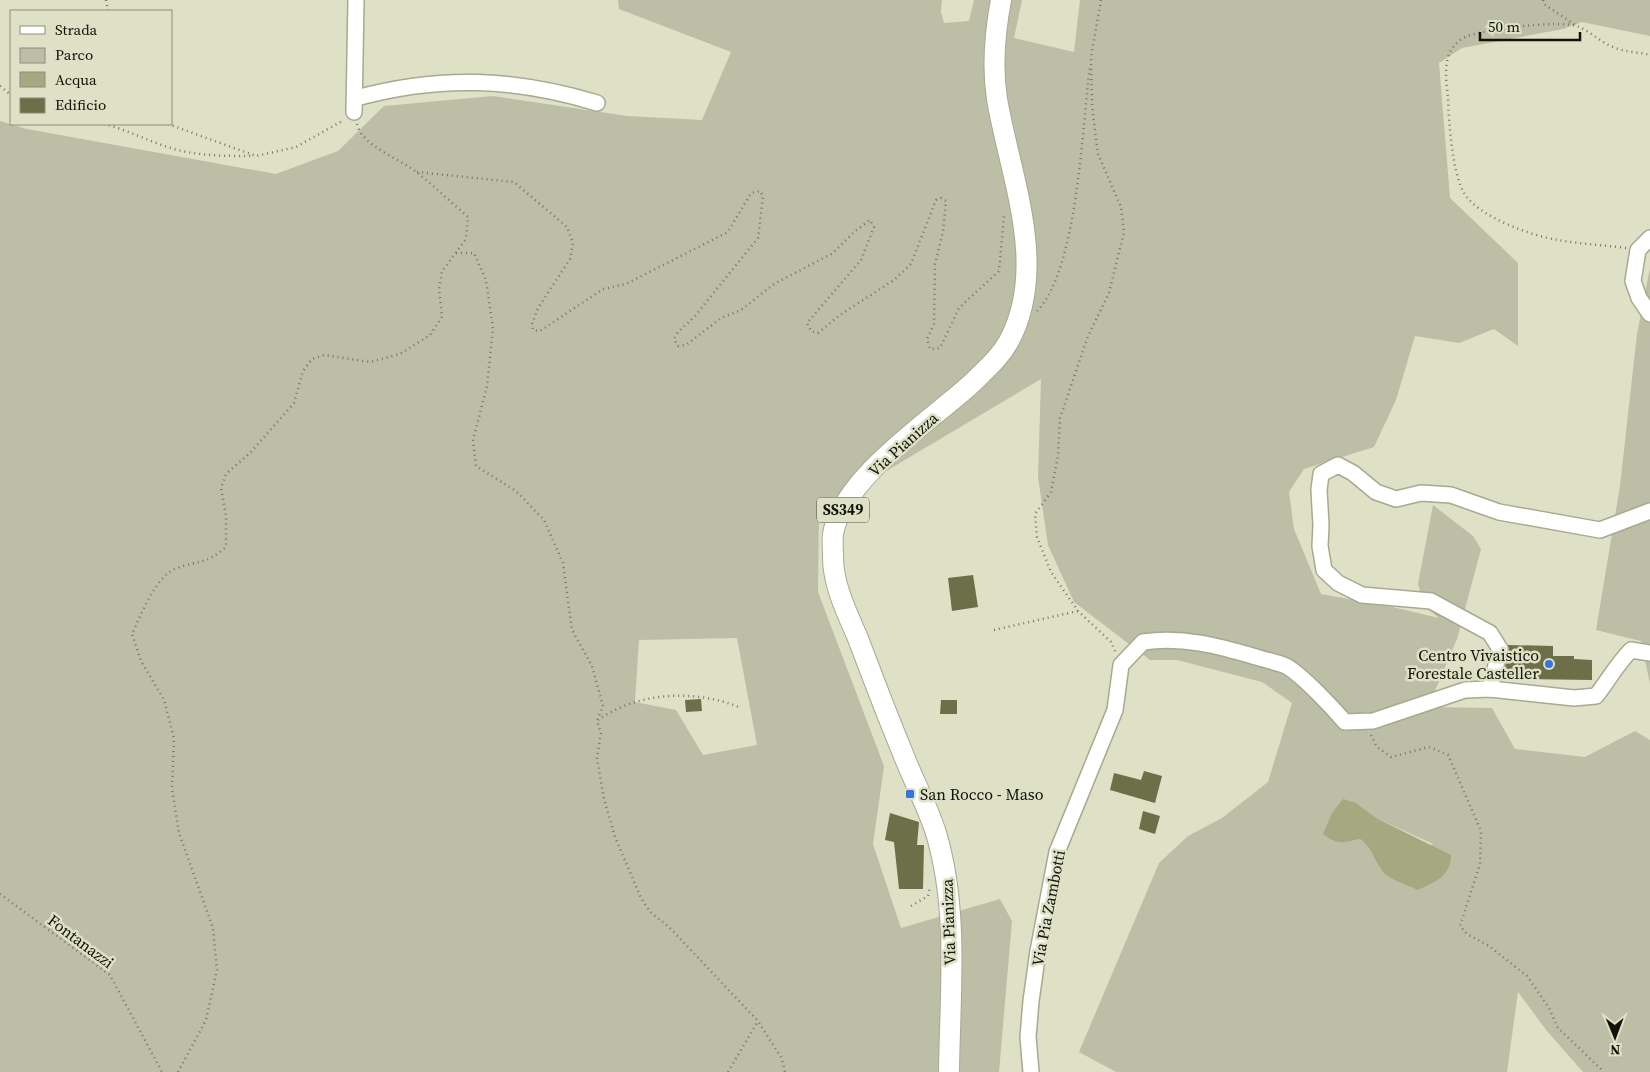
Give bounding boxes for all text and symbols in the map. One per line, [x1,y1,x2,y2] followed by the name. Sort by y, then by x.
[10,10,172,125] legend
[1480,10,1580,42] scale bar
[1488,16,1520,37] text: 50 m
[55,19,98,40] text: Strada
[55,44,93,65] text: Parco
[55,69,97,90] text: Acqua
[55,94,106,115] text: Edificio
[863,406,943,481] street label: Via Pianizza
[817,498,869,522] road number: SS349
[1407,644,1539,684] place label: Centro Vivaistico Forestale Casteller
[1543,658,1555,670] marker: Centro Vivaistico Forestale Casteller
[920,783,1044,805] place label: San Rocco - Maso
[904,788,916,800] marker: San Rocco - Maso
[1026,848,1070,968] street label: Via Pia Zambotti
[935,878,961,966] street label: Via Pianizza
[43,909,119,973] street label: Fontanazzi
[1590,1012,1640,1062] north arrow
[1610,1040,1621,1060] text: N

